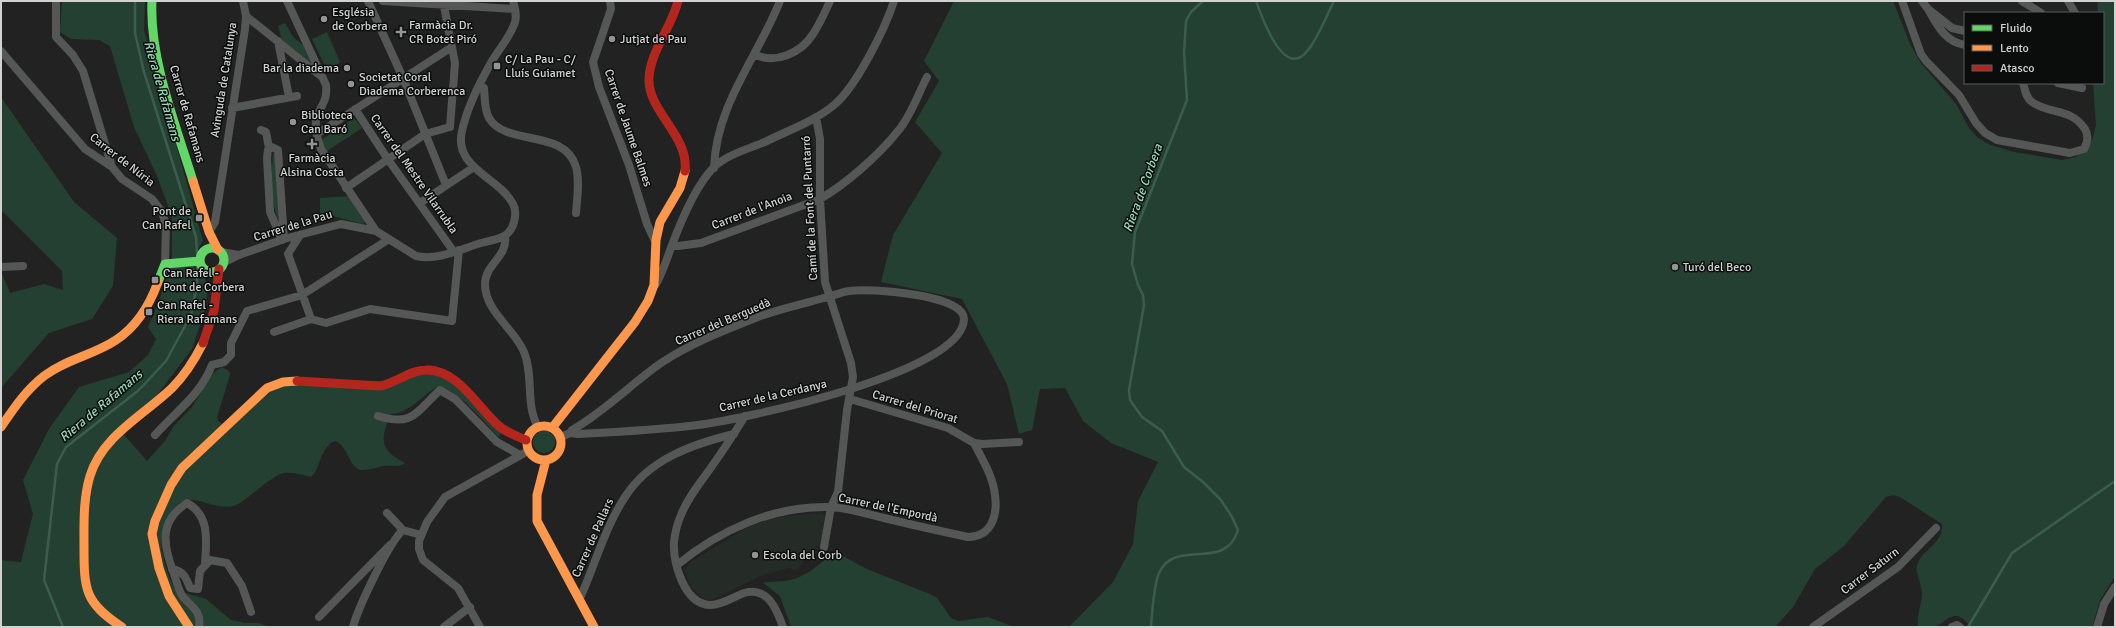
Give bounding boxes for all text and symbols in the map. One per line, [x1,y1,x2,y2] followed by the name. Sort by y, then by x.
[332,5,388,34] place label: Església de Corbera
[1964,12,2104,84] legend
[319,14,329,24] marker: Església de Corbera
[409,18,477,47] place label: Farmàcia Dr. CR Botet Piró
[207,21,241,139] street label: Avinguda de Catalunya
[2000,21,2032,36] text: Fluido
[396,27,406,37] marker: Farmàcia Dr. CR Botet Piró
[620,32,687,47] place label: Jutjat de Pau
[607,34,617,44] marker: Jutjat de Pau
[140,39,184,144] water label: Riera de Rafamans
[2000,41,2029,56] text: Lento
[505,52,576,81] place label: C/ La Pau - C/ Lluís Guiamet
[263,61,339,76] place label: Bar la diadema
[492,61,502,71] marker: C/ La Pau - C/ Lluís Guiamet
[2000,61,2035,76] text: Atasco
[342,63,352,73] marker: Bar la diadema
[166,64,208,164] street label: Carrer de Rafamans
[601,67,655,189] street label: Carrer de Jaume Balmes
[359,70,465,99] place label: Societat Coral Diadema Corberenca
[346,79,356,89] marker: Societat Coral Diadema Corberenca
[301,108,353,137] place label: Biblioteca Can Baró
[367,111,461,237] street label: Carrer del Mestre Vilarrubla
[288,117,298,127] marker: Biblioteca Can Baró
[86,130,158,190] street label: Carrer de Núria
[799,135,821,281] street label: Camí de la Font del Puntarró
[307,139,317,149] marker: Farmàcia Alsina Costa
[1120,142,1166,234] water label: Riera de Corbera
[280,151,344,180] place label: Farmàcia Alsina Costa
[710,189,794,233] street label: Carrer de l'Anoia
[142,204,191,233] place label: Pont de Can Rafel
[252,207,334,245] street label: Carrer de la Pau
[194,213,204,223] marker: Pont de Can Rafel
[1683,260,1751,275] place label: Turó del Beco
[1670,262,1680,272] marker: Turó del Beco
[163,266,245,295] place label: Can Rafel - Pont de Corbera
[150,275,160,285] marker: Can Rafel - Pont de Corbera
[673,295,773,349] street label: Carrer del Berguedà
[157,298,237,327] place label: Can Rafel - Riera Rafamans
[144,307,154,317] marker: Can Rafel - Riera Rafamans
[56,366,147,445] water label: Riera de Rafamans
[718,376,828,416] street label: Carrer de la Cerdanya
[870,387,960,427] street label: Carrer del Priorat
[837,490,939,526] street label: Carrer de l'Empordà
[569,496,617,580] street label: Carrer de Pallars
[1838,544,1902,598] street label: Carrer Saturn
[763,548,842,563] place label: Escola del Corb
[750,550,760,560] marker: Escola del Corb

